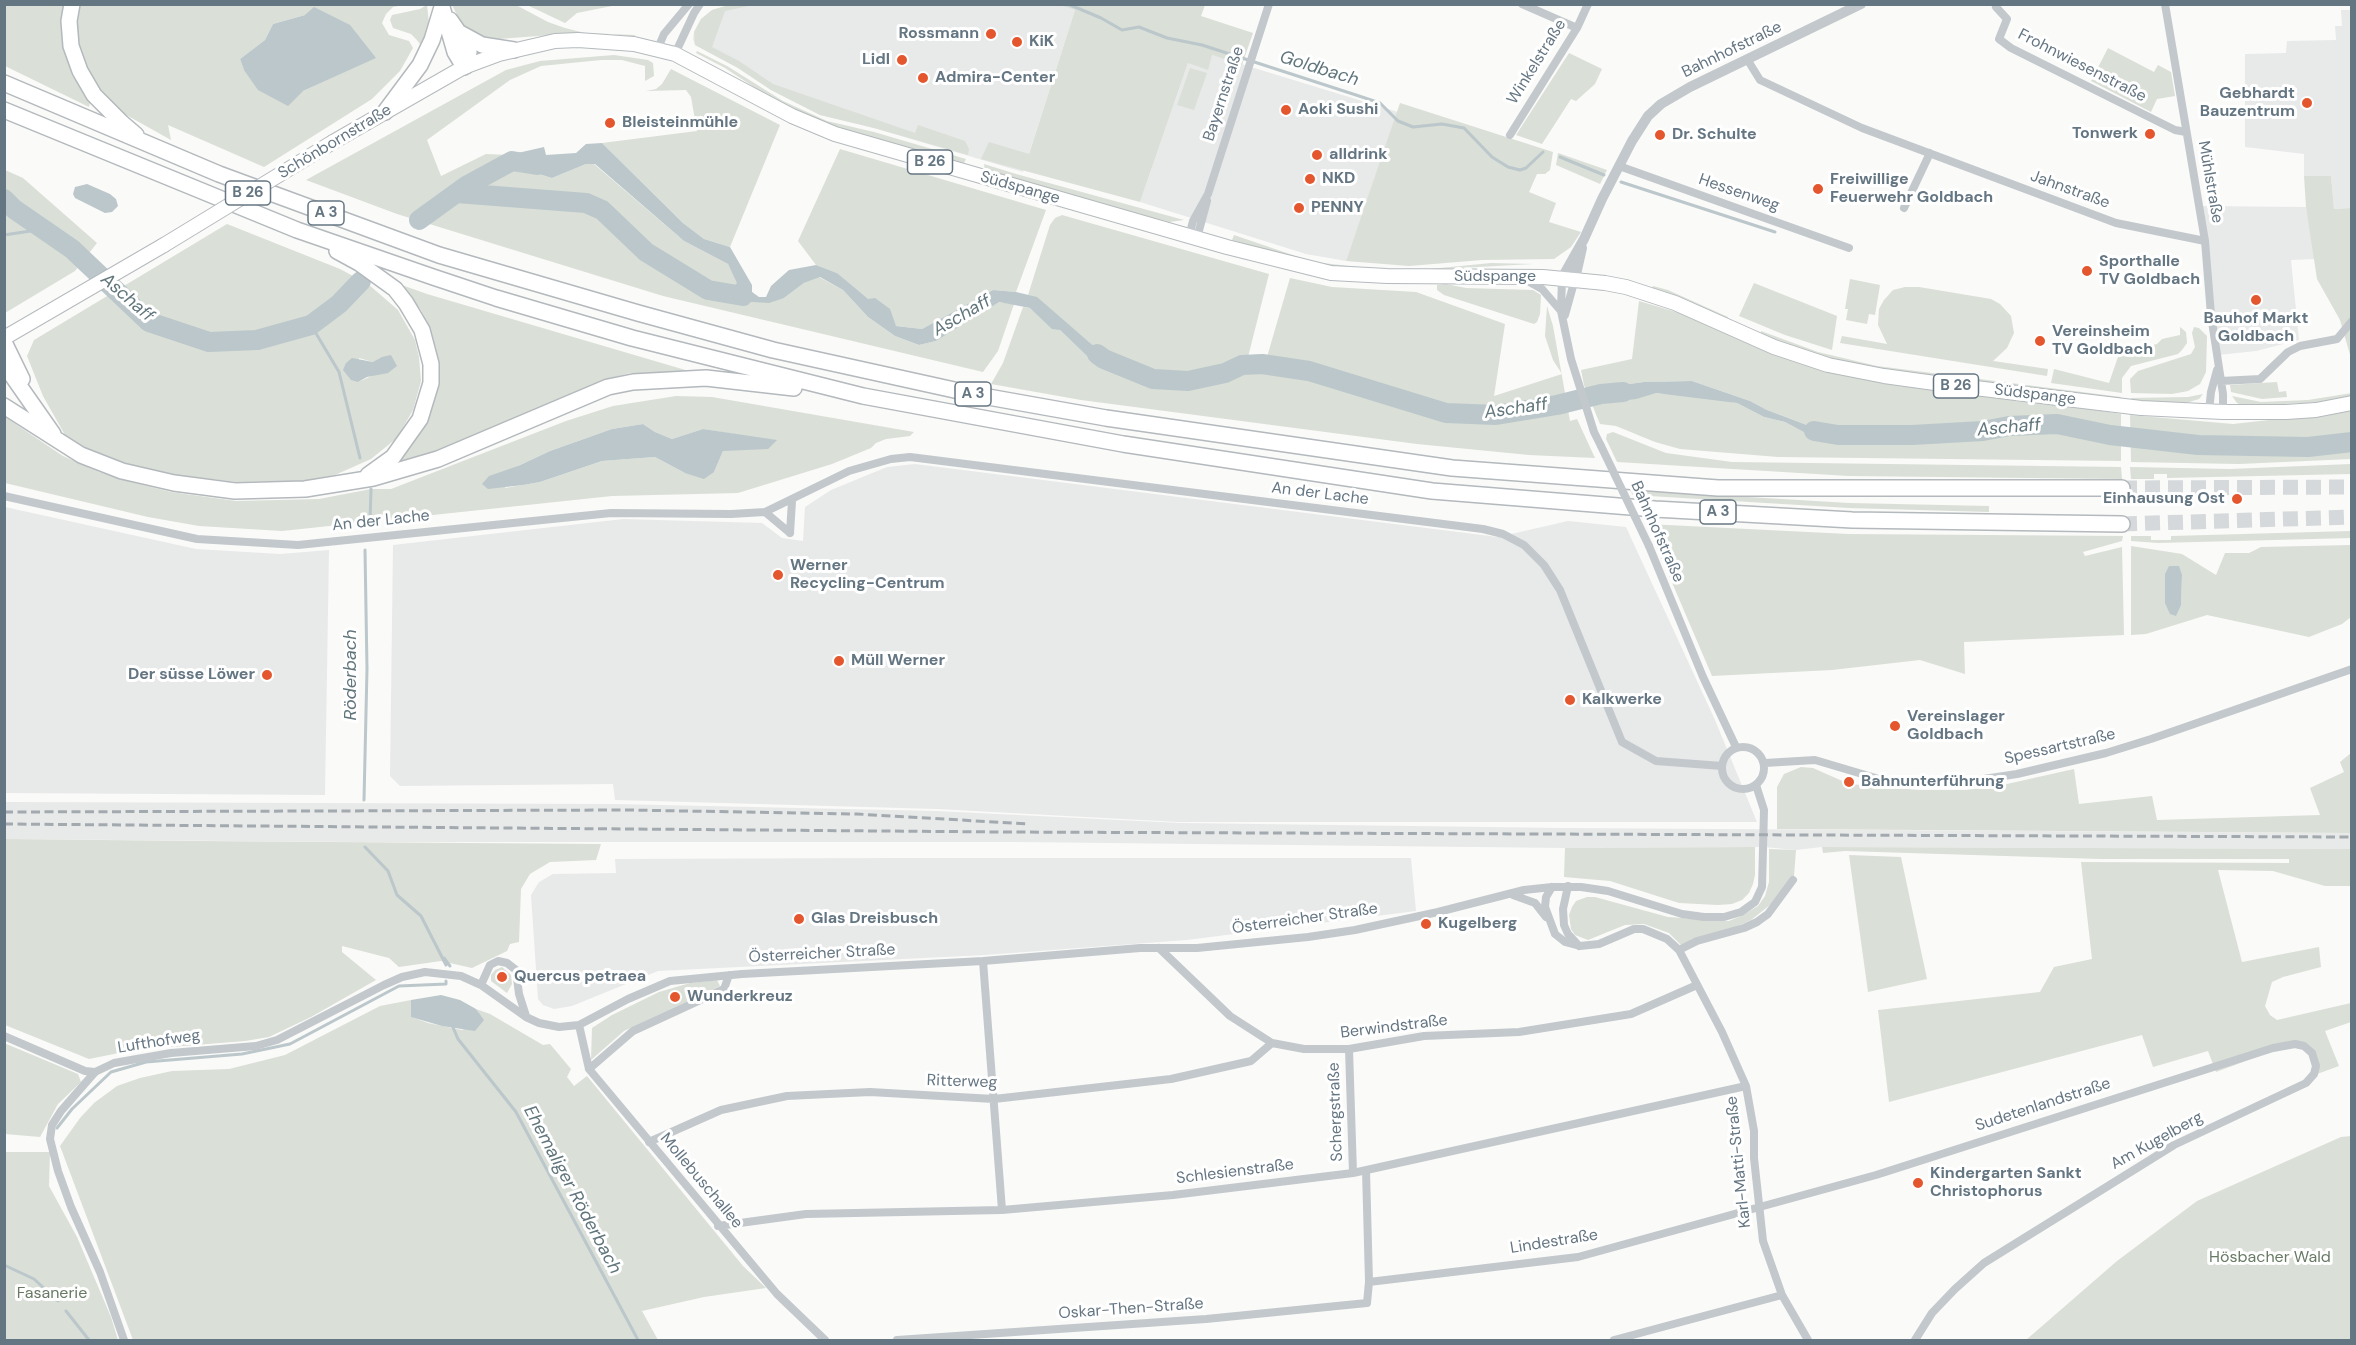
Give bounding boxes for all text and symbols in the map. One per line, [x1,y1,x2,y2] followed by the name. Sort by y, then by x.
[1503,16,1571,108] street label: Winkelstraße
[1679,18,1785,82] street label: Bahnhofstraße
[898,24,979,44] place label: Rossmann
[2015,25,2149,107] street label: Frohnwiesenstraße
[984,27,998,41] marker: Rossmann
[1029,32,1054,52] place label: KiK
[1010,35,1024,49] marker: KiK
[1200,44,1248,144] street label: Bayernstraße
[1277,47,1361,91] water label: Goldbach
[862,50,890,70] place label: Lidl
[895,53,909,67] marker: Lidl
[935,68,1055,88] place label: Admira-Center
[916,71,930,85] marker: Admira-Center
[2200,84,2295,122] place label: Gebhardt Bauzentrum
[2300,96,2314,110] marker: Gebhardt Bauzentrum
[1298,100,1378,120] place label: Aoki Sushi
[275,101,395,183] street label: Schönbornstraße
[1279,103,1293,117] marker: Aoki Sushi
[622,113,738,133] place label: Bleisteinmühle
[603,116,617,130] marker: Bleisteinmühle
[2072,124,2138,144] place label: Tonwerk
[1672,125,1757,145] place label: Dr. Schulte
[2143,127,2157,141] marker: Tonwerk
[1653,128,1667,142] marker: Dr. Schulte
[2193,139,2227,225] street label: Mühlstraße
[1329,145,1387,165] place label: alldrink
[1310,148,1324,162] marker: alldrink
[908,150,952,174] road number: B 26
[978,167,1062,209] street label: Südspange
[2028,167,2112,213] street label: Jahnstraße
[1322,169,1355,189] place label: NKD
[1696,170,1782,216] street label: Hessenweg
[1830,170,1993,208] place label: Freiwillige Feuerwehr Goldbach
[1303,172,1317,186] marker: NKD
[226,181,270,205] road number: B 26
[1811,182,1825,196] marker: Freiwillige Feuerwehr Goldbach
[1311,198,1364,218] place label: PENNY
[308,201,344,225] road number: A 3
[1292,201,1306,215] marker: PENNY
[2099,252,2200,290] place label: Sporthalle TV Goldbach
[2080,264,2094,278] marker: Sporthalle TV Goldbach
[1454,267,1536,287] street label: Südspange
[96,269,158,327] water label: Aschaff
[929,291,995,341] water label: Aschaff
[2249,293,2263,307] marker: Bauhof Markt Goldbach
[2203,309,2309,347] place label: Bauhof Markt Goldbach
[2052,322,2153,360] place label: Vereinsheim TV Goldbach
[2033,334,2047,348] marker: Vereinsheim TV Goldbach
[1934,374,1978,398] road number: B 26
[1993,380,2077,410] street label: Südspange
[955,382,991,406] road number: A 3
[1483,394,1549,424] water label: Aschaff
[1976,414,2042,442] water label: Aschaff
[1270,479,1370,509] street label: An der Lache
[1626,479,1688,585] street label: Bahnhofstraße
[2103,489,2225,509] place label: Einhausung Ost
[2230,492,2244,506] marker: Einhausung Ost
[1700,500,1736,524] road number: A 3
[331,506,431,536] street label: An der Lache
[790,556,945,594] place label: Werner Recycling-Centrum
[771,568,785,582] marker: Werner Recycling-Centrum
[340,629,362,721] water label: Röderbach
[851,651,945,671] place label: Müll Werner
[832,654,846,668] marker: Müll Werner
[128,665,255,685] place label: Der süsse Löwer
[260,668,274,682] marker: Der süsse Löwer
[1582,690,1662,710] place label: Kalkwerke
[1563,693,1577,707] marker: Kalkwerke
[1907,707,2005,745] place label: Vereinslager Goldbach
[1888,719,1902,733] marker: Vereinslager Goldbach
[2003,725,2117,769] street label: Spessartstraße
[1861,772,2004,792] place label: Bahnunterführung
[1842,775,1856,789] marker: Bahnunterführung
[1231,899,1379,939] street label: Österreicher Straße
[811,909,938,929] place label: Glas Dreisbusch
[792,912,806,926] marker: Glas Dreisbusch
[1438,914,1517,934] place label: Kugelberg
[1419,917,1433,931] marker: Kugelberg
[748,941,896,967] street label: Österreicher Straße
[514,967,646,987] place label: Quercus petraea
[495,970,509,984] marker: Quercus petraea
[687,987,793,1007] place label: Wunderkreuz
[668,990,682,1004] marker: Wunderkreuz
[1339,1011,1449,1043] street label: Berwindstraße
[116,1026,202,1058] street label: Lufthofweg
[1325,1062,1347,1162] street label: Schergstraße
[926,1071,998,1093] street label: Ritterweg
[1973,1074,2113,1136] street label: Sudetenlandstraße
[1723,1095,1755,1229] street label: Karl-Matti-Straße
[518,1102,626,1278] water label: Ehemaliger Röderbach
[2108,1108,2206,1174] street label: Am Kugelberg
[655,1129,747,1233] street label: Mollebuschallee
[1175,1155,1295,1189] street label: Schlesienstraße
[1930,1164,2082,1202] place label: Kindergarten Sankt Christophorus
[1911,1176,1925,1190] marker: Kindergarten Sankt Christophorus
[1509,1226,1599,1258] street label: Lindestraße
[2209,1248,2331,1268] park label: Hösbacher Wald
[17,1284,87,1304] park label: Fasanerie
[1058,1294,1204,1324] street label: Oskar-Then-Straße

